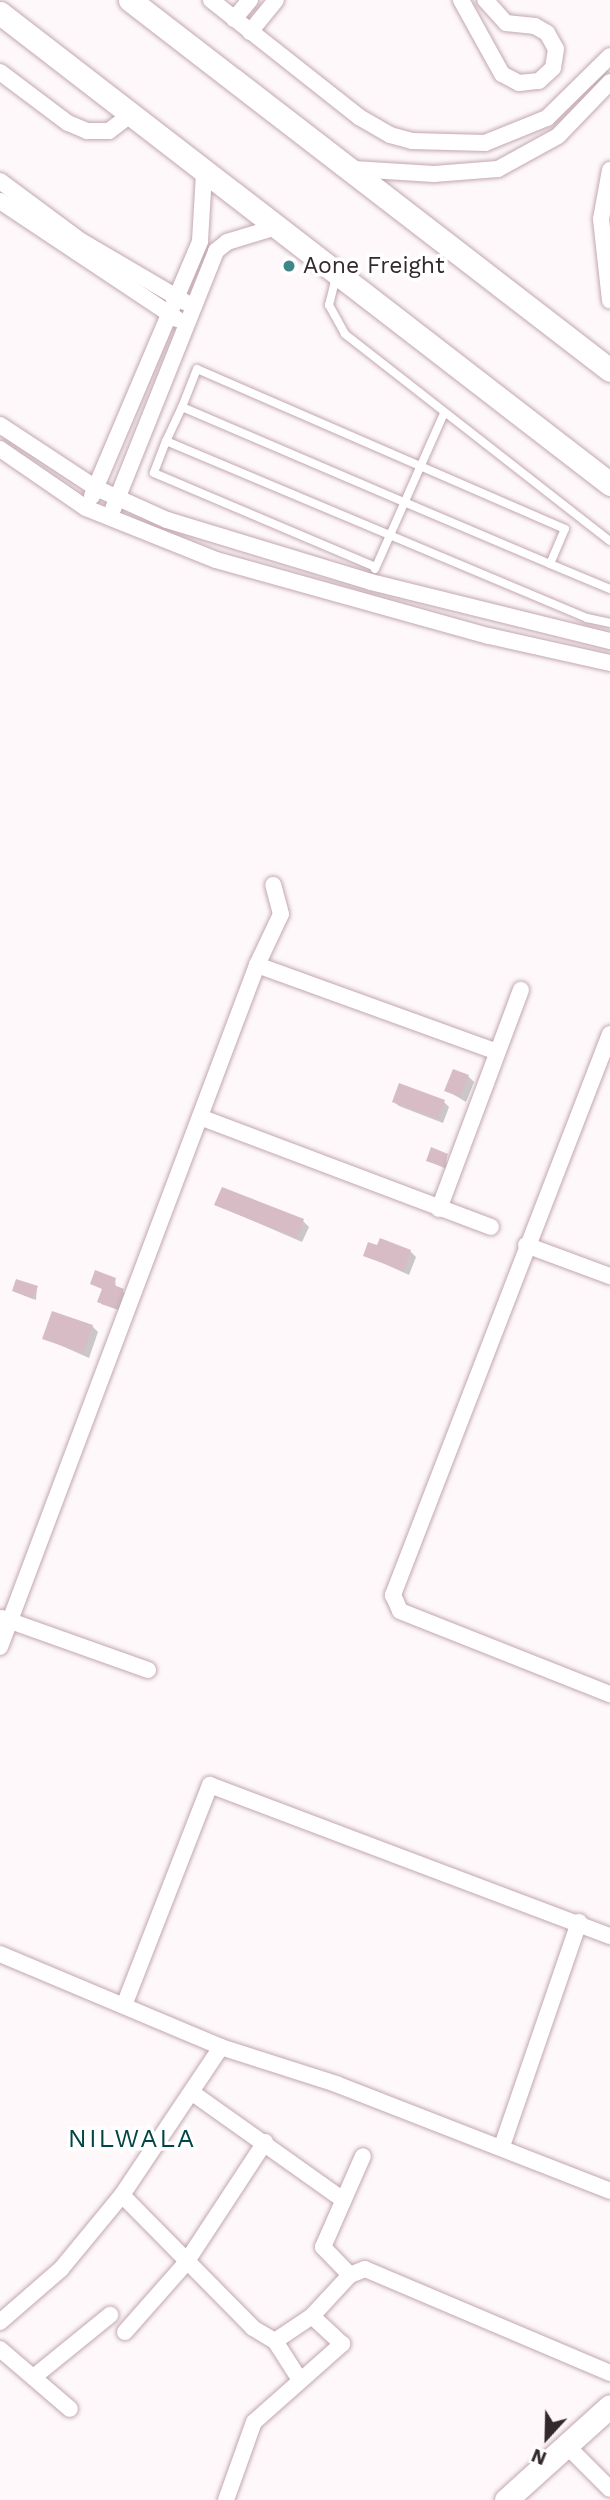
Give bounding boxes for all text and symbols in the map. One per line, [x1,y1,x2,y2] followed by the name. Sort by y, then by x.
[303,252,445,280] place label: Aone Freight
[281,258,297,274] marker: Aone Freight
[69,2123,195,2155] district label: NILWALA
[512,2402,582,2472] north arrow
[528,2444,550,2470] text: N

